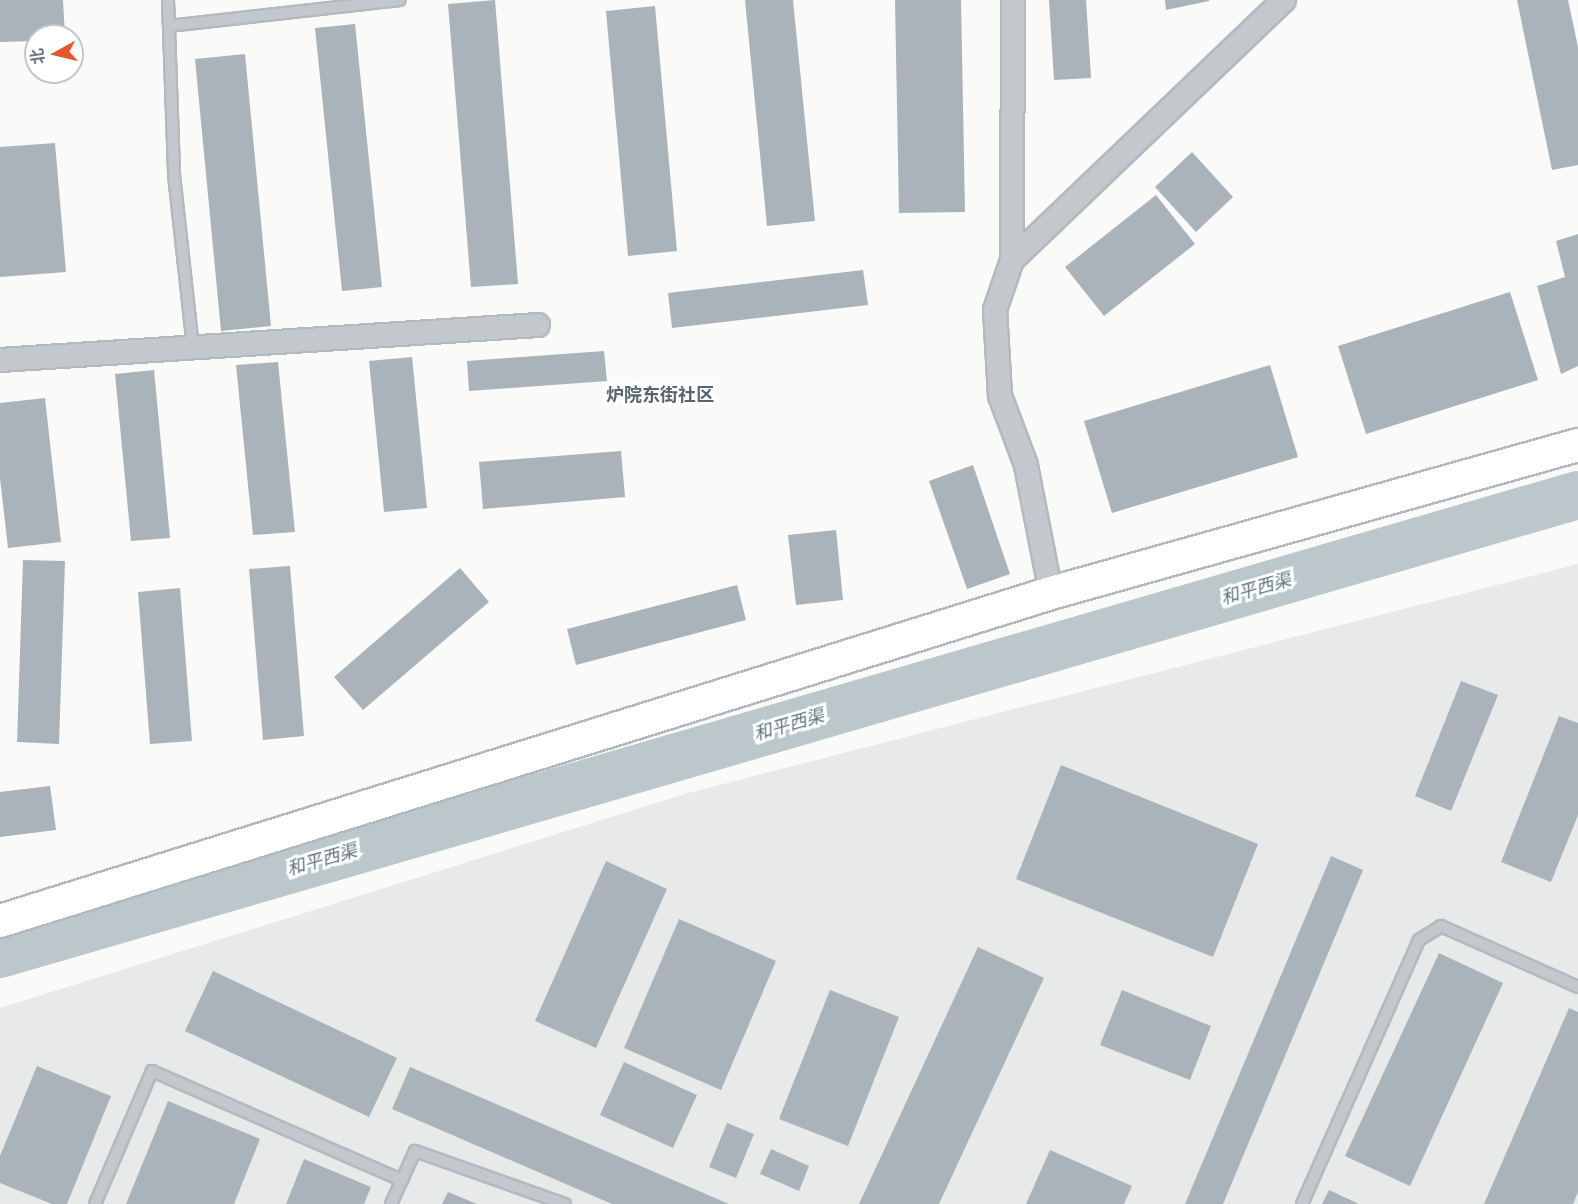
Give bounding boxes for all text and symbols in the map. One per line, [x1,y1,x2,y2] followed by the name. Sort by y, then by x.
[24,24,84,84] north arrow
[27,47,48,66] text: 北
[606,384,714,406] district label: 炉院东街社区
[1218,569,1294,609] water label: 和平西渠
[751,705,827,745] water label: 和平西渠
[284,840,360,880] water label: 和平西渠

